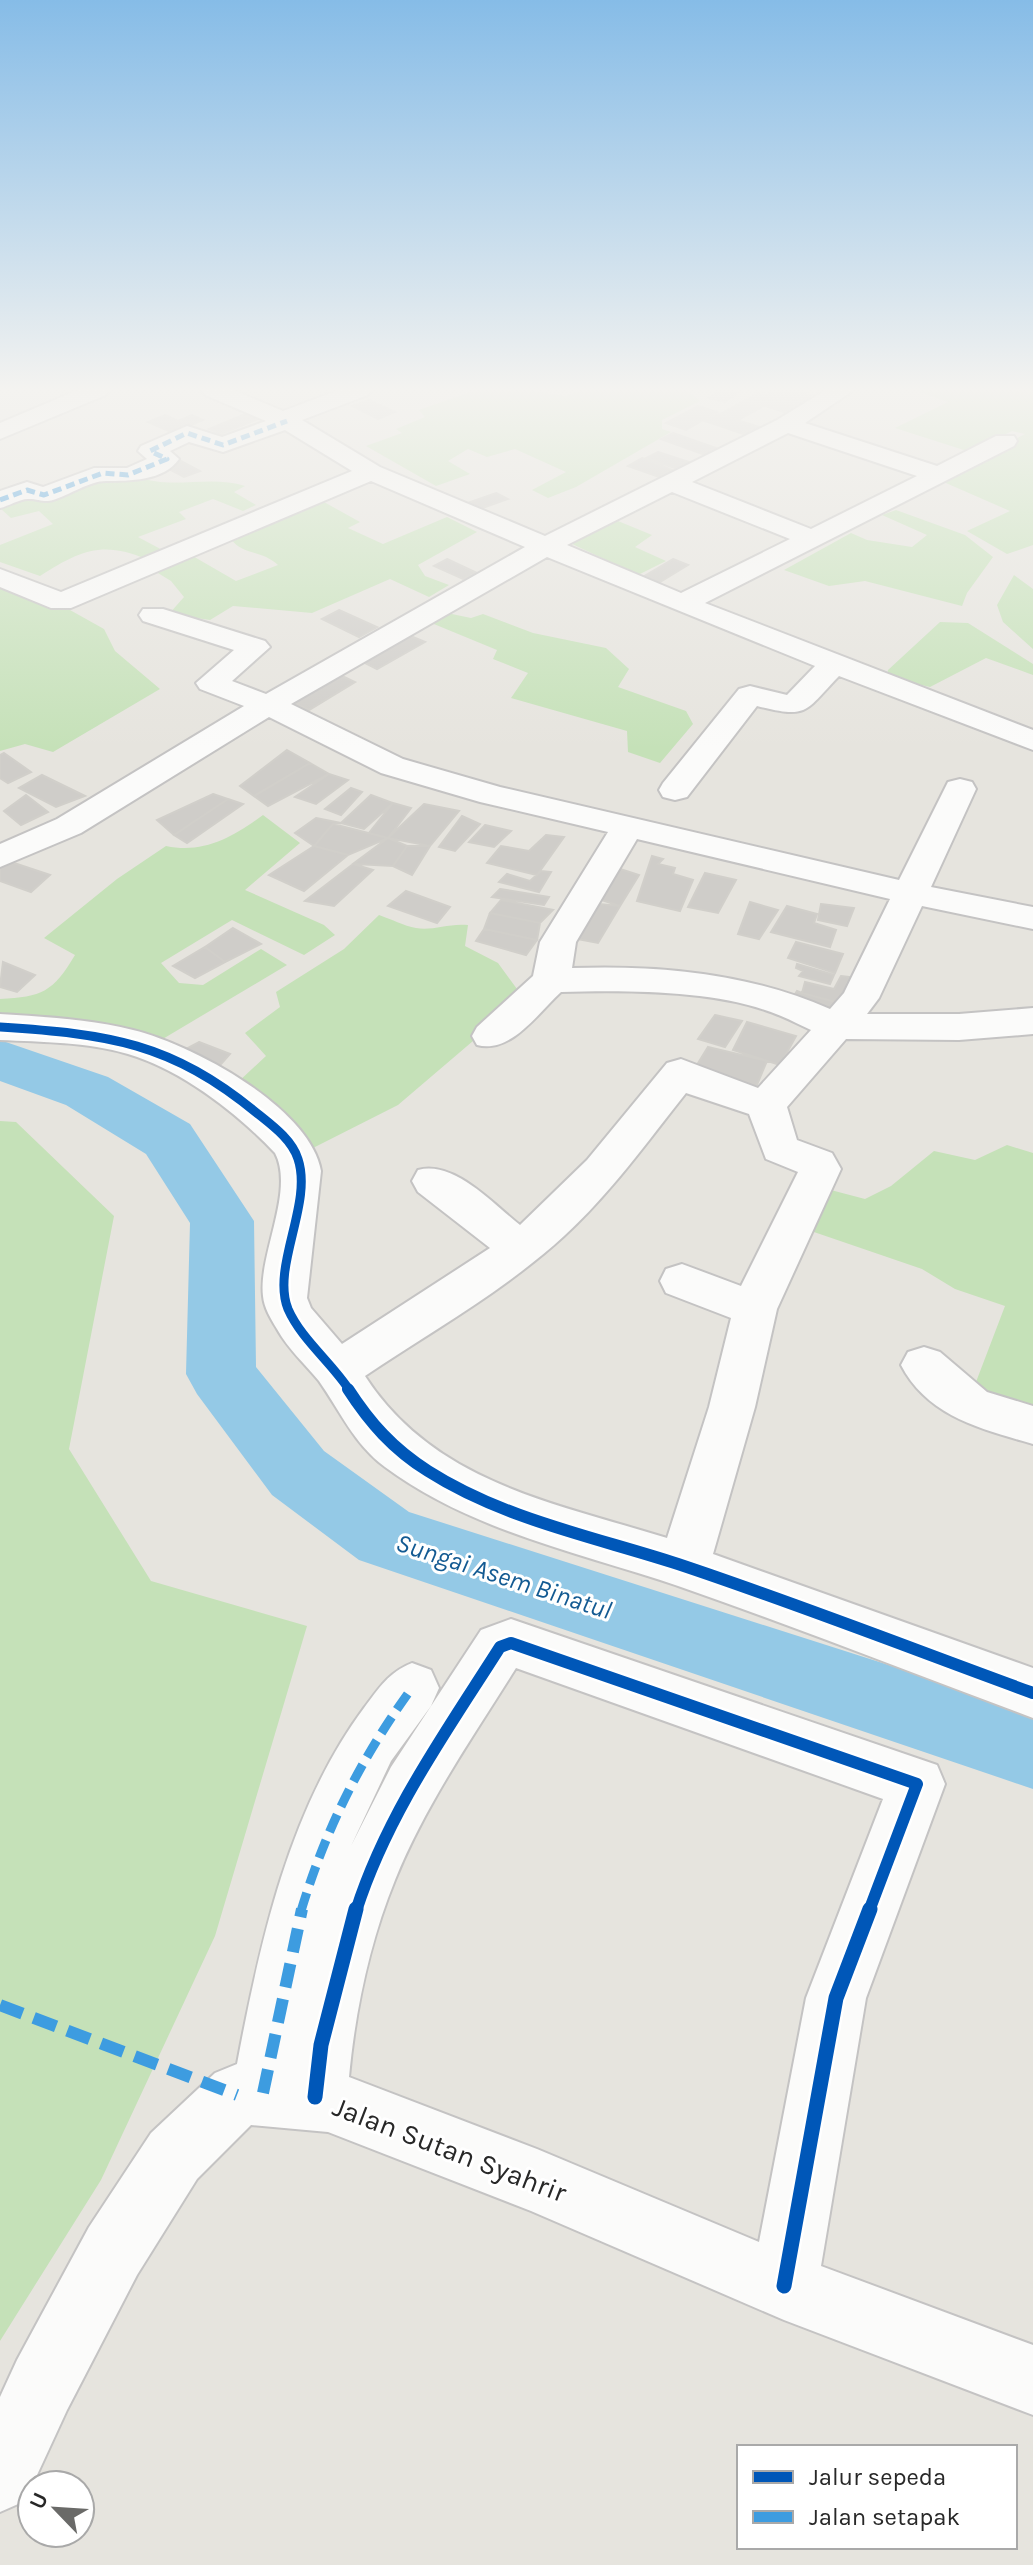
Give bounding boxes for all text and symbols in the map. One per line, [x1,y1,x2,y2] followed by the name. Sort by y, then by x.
[392,1527,616,1626] water label: Sungai Asem Binatul
[328,2090,572,2210] street label: Jalan Sutan Syahrir
[737,2445,1017,2549] legend
[809,2463,946,2491] text: Jalur sepeda
[16,2469,96,2549] north arrow
[24,2489,54,2513] text: U
[809,2503,960,2531] text: Jalan setapak

